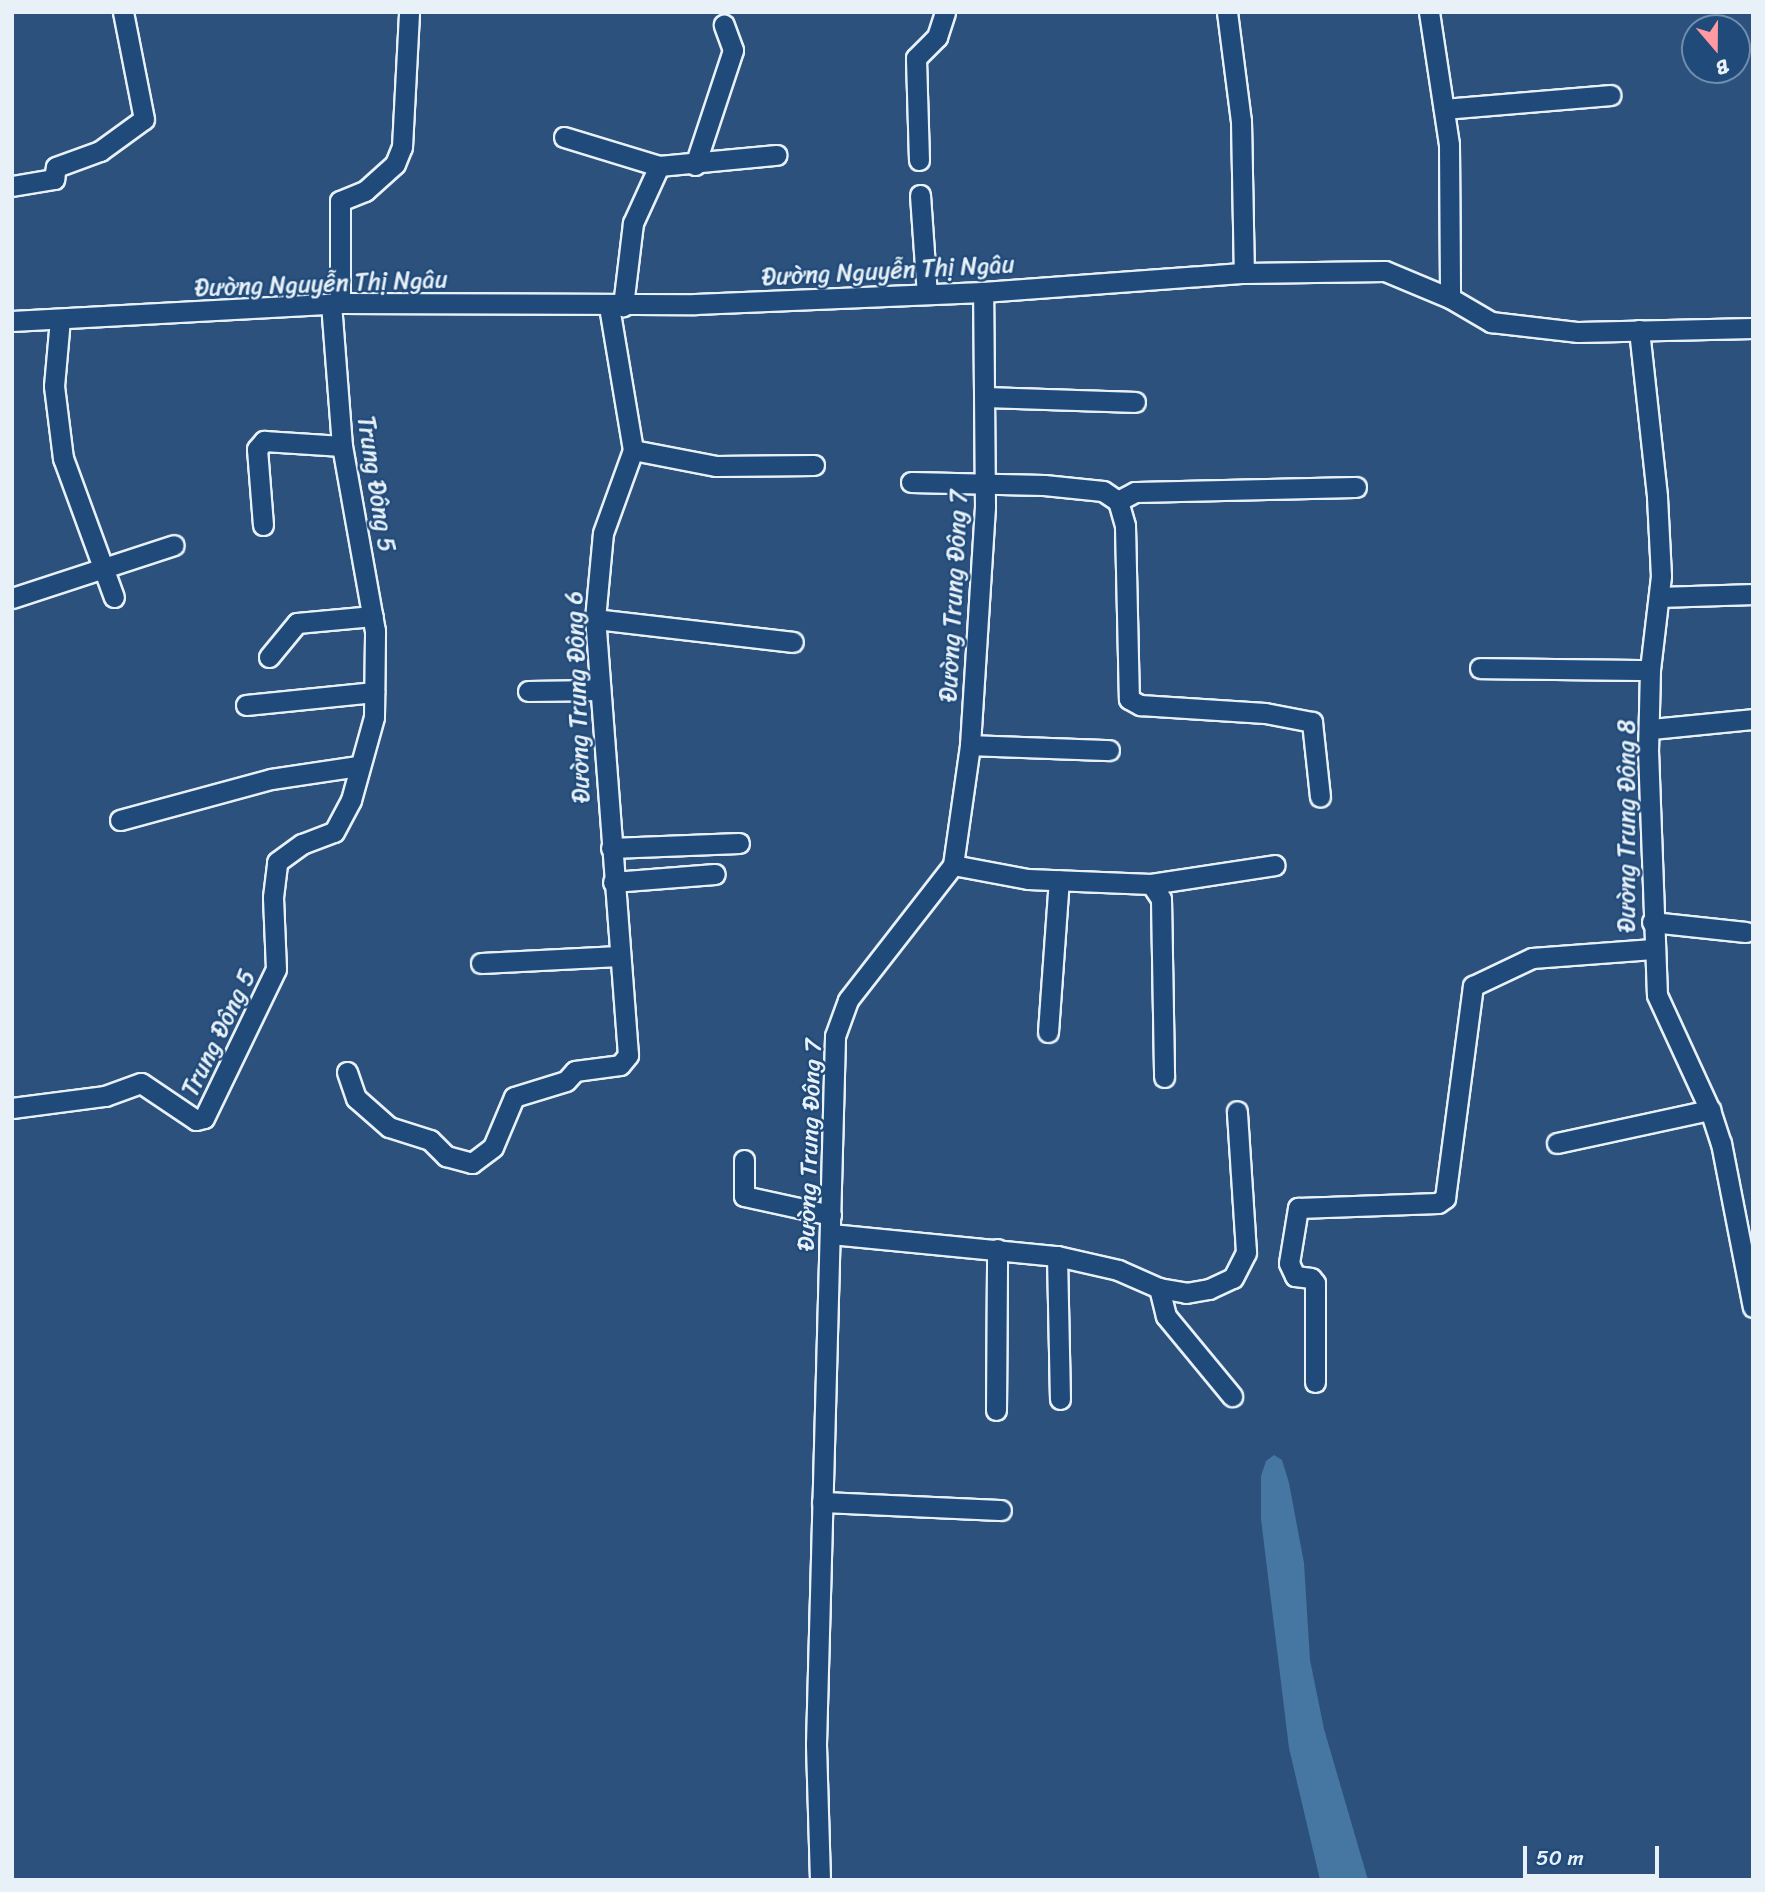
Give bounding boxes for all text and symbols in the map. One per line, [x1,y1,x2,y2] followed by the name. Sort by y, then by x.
[1681,14,1751,84] north arrow
[1711,50,1734,85] text: B
[761,250,1015,292] street label: Đường Nguyễn Thị Ngâu
[194,265,448,303] street label: Đường Nguyễn Thị Ngâu
[351,414,401,554] street label: Trung Đông 5
[934,490,974,702] street label: Đường Trung Đông 7
[560,591,596,803] street label: Đường Trung Đông 6
[1613,720,1641,932] street label: Đường Trung Đông 8
[176,965,262,1101] street label: Trung Đông 5
[792,1039,828,1251] street label: Đường Trung Đông 7
[1527,1832,1664,1876] scale bar
[1536,1839,1584,1877] text: 50 m

